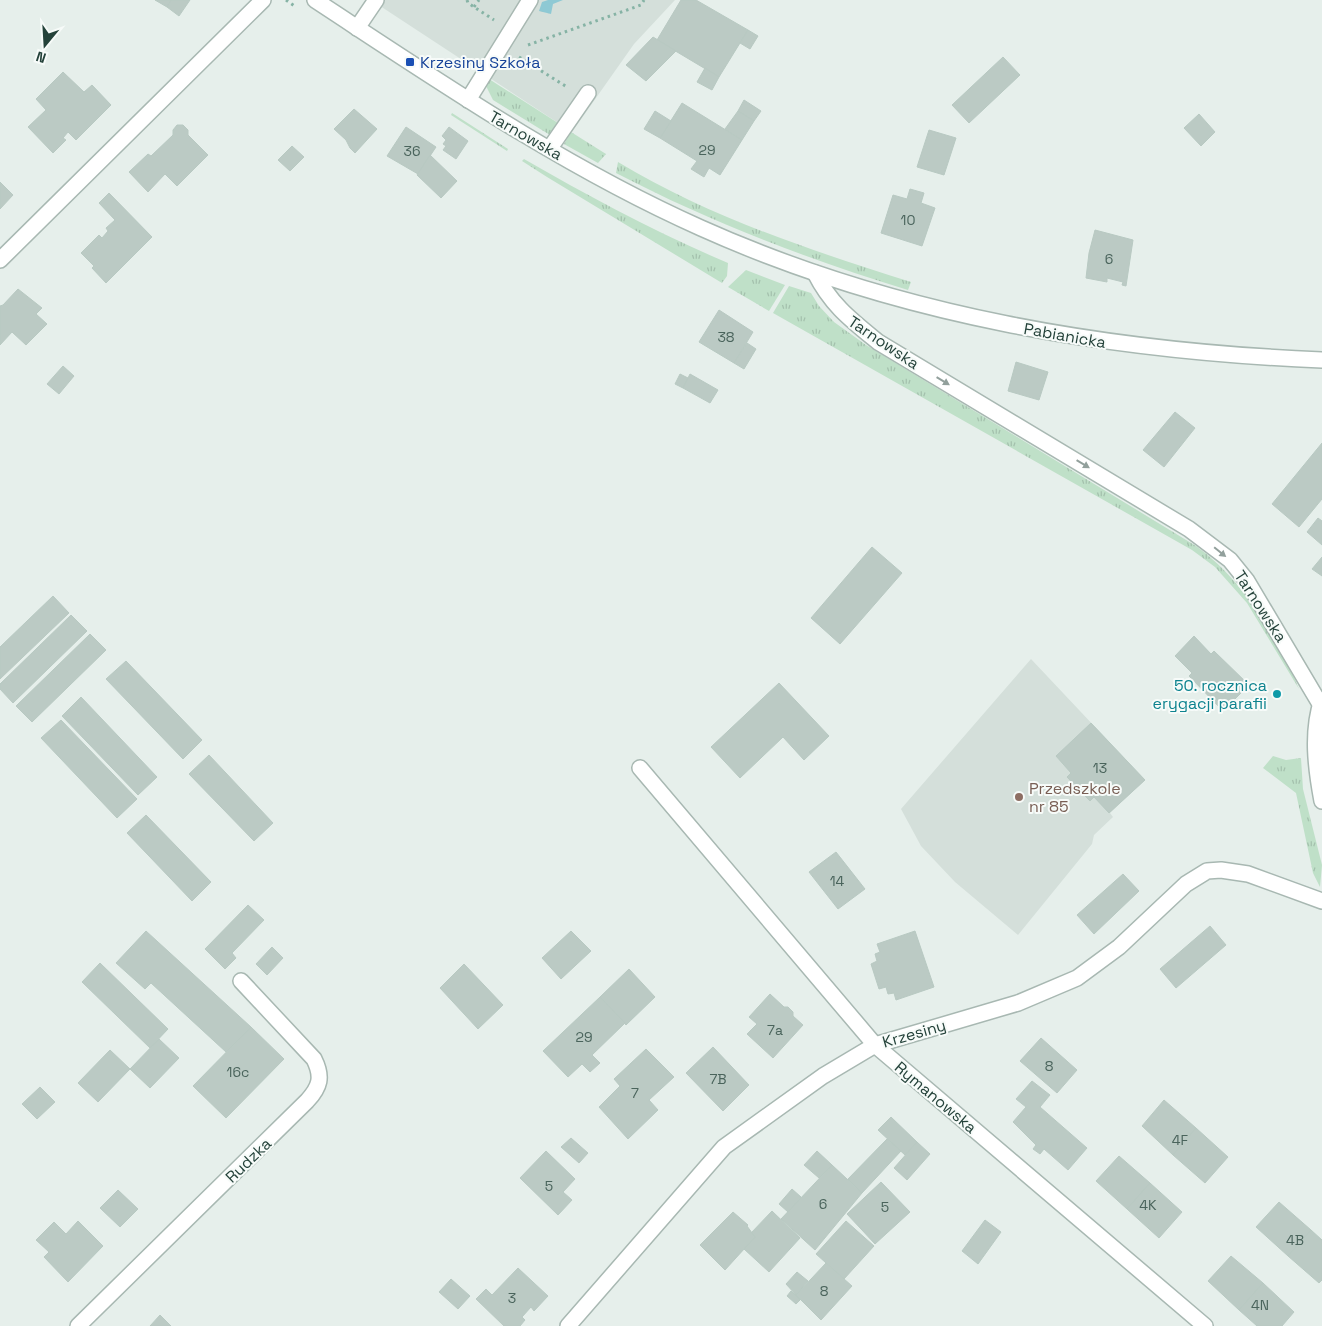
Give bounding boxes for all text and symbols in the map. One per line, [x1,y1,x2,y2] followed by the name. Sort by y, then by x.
[20,20,70,70] north arrow
[34,47,48,67] text: N
[420,52,541,73] place label: Krzesiny Szkoła
[404,56,416,68] marker: Krzesiny Szkoła
[485,106,566,165] street label: Tarnowska
[699,141,715,159] house number: 29
[403,142,421,160] house number: 36
[901,211,915,229] house number: 10
[1105,250,1113,268] house number: 6
[844,311,923,374] street label: Tarnowska
[1022,318,1108,353] street label: Pabianicka
[717,328,735,346] house number: 38
[937,376,950,385] one-way arrow
[1076,460,1089,469] one-way arrow
[1213,546,1226,557] one-way arrow
[1230,566,1292,646] street label: Tarnowska
[1152,675,1267,714] place label: 50. rocznica erygacji parafii
[1271,688,1283,700] marker: 50. rocznica erygacji parafii
[1093,759,1107,777] house number: 13
[1029,778,1121,817] place label: Przedszkole nr 85
[1013,791,1025,803] marker: Przedszkole nr 85
[830,872,845,890] house number: 14
[880,1014,948,1053] street label: Krzesiny
[767,1021,783,1039] house number: 7a
[576,1028,592,1046] house number: 29
[890,1057,981,1138] street label: Rymanowska
[1045,1057,1054,1075] house number: 8
[227,1063,249,1081] house number: 16c
[709,1070,727,1088] house number: 7B
[631,1084,639,1102] house number: 7
[1172,1131,1189,1149] house number: 4F
[221,1133,276,1187] street label: Rudzka
[545,1177,553,1195] house number: 5
[819,1195,827,1213] house number: 6
[1139,1196,1157,1214] house number: 4K
[881,1198,889,1216] house number: 5
[1286,1231,1304,1249] house number: 4B
[820,1282,829,1300] house number: 8
[508,1289,516,1307] house number: 3
[1251,1296,1269,1314] house number: 4N

